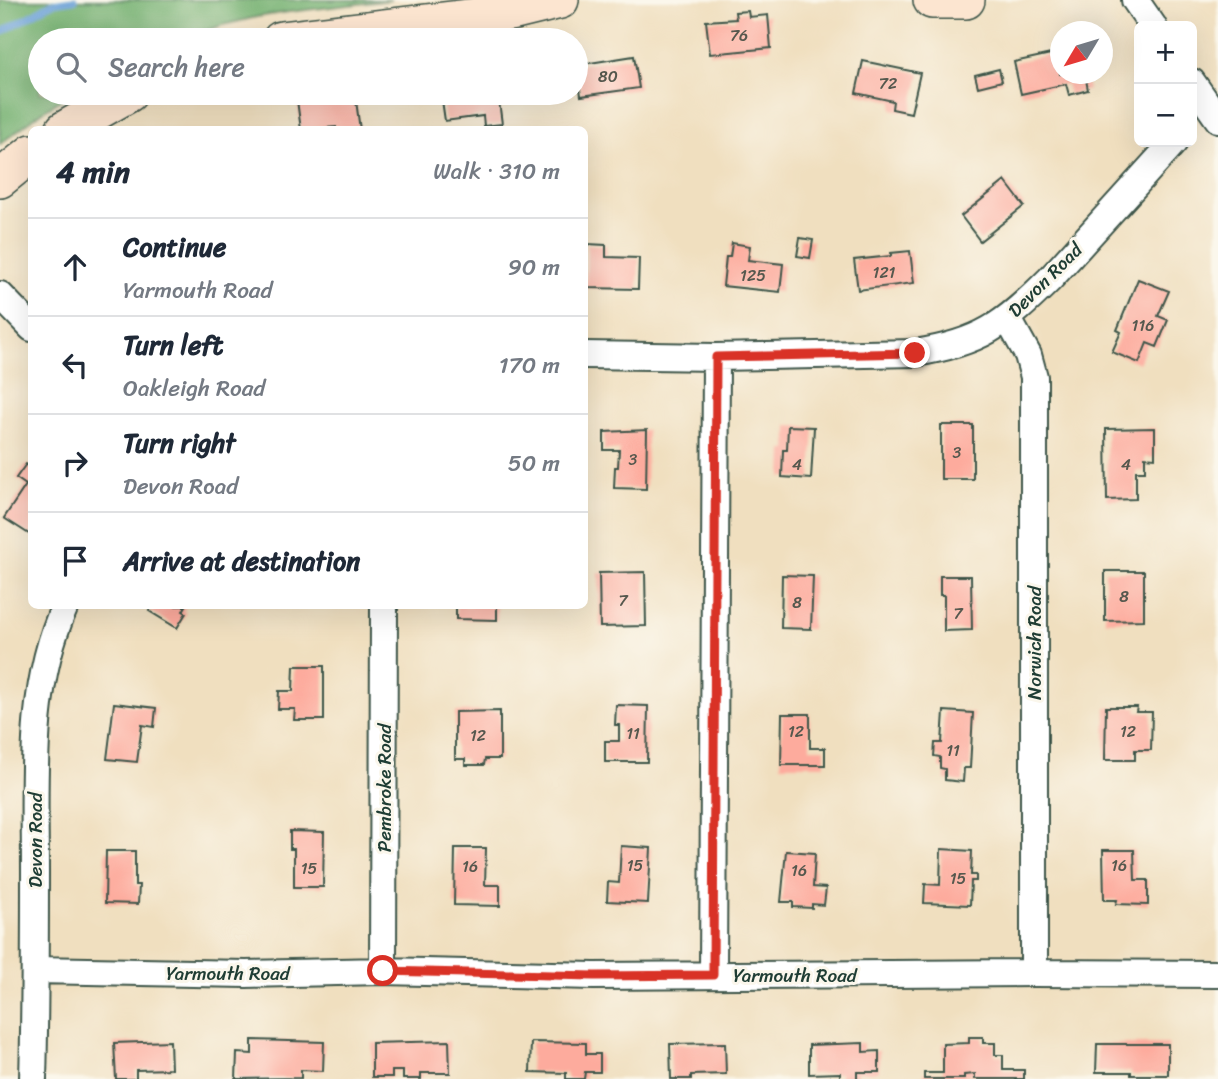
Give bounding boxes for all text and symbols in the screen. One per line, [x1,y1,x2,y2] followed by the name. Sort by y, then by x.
[730,21,748,50] house number: 76
[1050,21,1113,84] north arrow
[1134,21,1197,147] map controls
[1134,21,1197,84] button: +
[28,28,588,105] search box
[108,44,245,90] text: Search here
[52,48,90,86] icon: search
[598,62,618,91] house number: 80
[879,69,897,98] house number: 72
[1134,84,1197,147] button: −
[56,145,130,199] text: 4 min
[433,151,560,192] text: Walk · 310 m
[123,224,226,270] text: Continue
[1000,233,1092,325] street label: Devon Road
[508,247,560,288] text: 90 m
[56,248,94,286] icon: ahead
[873,258,896,287] house number: 121
[740,261,766,290] house number: 125
[123,270,273,311] text: Yarmouth Road
[1132,311,1154,340] house number: 116
[123,322,223,368] text: Turn left
[899,337,930,368] route end
[499,345,560,386] text: 170 m
[56,346,94,384] icon: left
[123,368,265,409] text: Oakleigh Road
[123,420,236,466] text: Turn right
[953,438,962,467] house number: 3
[508,443,560,484] text: 50 m
[56,444,94,482] icon: right
[629,445,638,474] house number: 3
[792,450,802,479] house number: 4
[1121,450,1131,479] house number: 4
[123,466,238,507] text: Devon Road
[123,538,360,584] text: Arrive at destination
[56,542,94,580] icon: arrive
[1119,582,1129,611] house number: 8
[1018,585,1051,700] street label: Norwich Road
[618,586,628,615] house number: 7
[792,588,802,617] house number: 8
[953,599,963,628] house number: 7
[788,717,804,746] house number: 12
[1120,717,1136,746] house number: 12
[626,719,640,748] house number: 11
[470,721,486,750] house number: 12
[368,723,401,852] street label: Pembroke Road
[946,736,960,765] house number: 11
[19,790,52,888] street label: Devon Road
[627,851,644,880] house number: 15
[1111,851,1127,880] house number: 16
[462,852,478,881] house number: 16
[301,854,318,883] house number: 15
[791,856,807,885] house number: 16
[950,864,967,893] house number: 15
[367,955,398,986] route start
[166,957,291,990] street label: Yarmouth Road
[733,959,858,992] street label: Yarmouth Road

